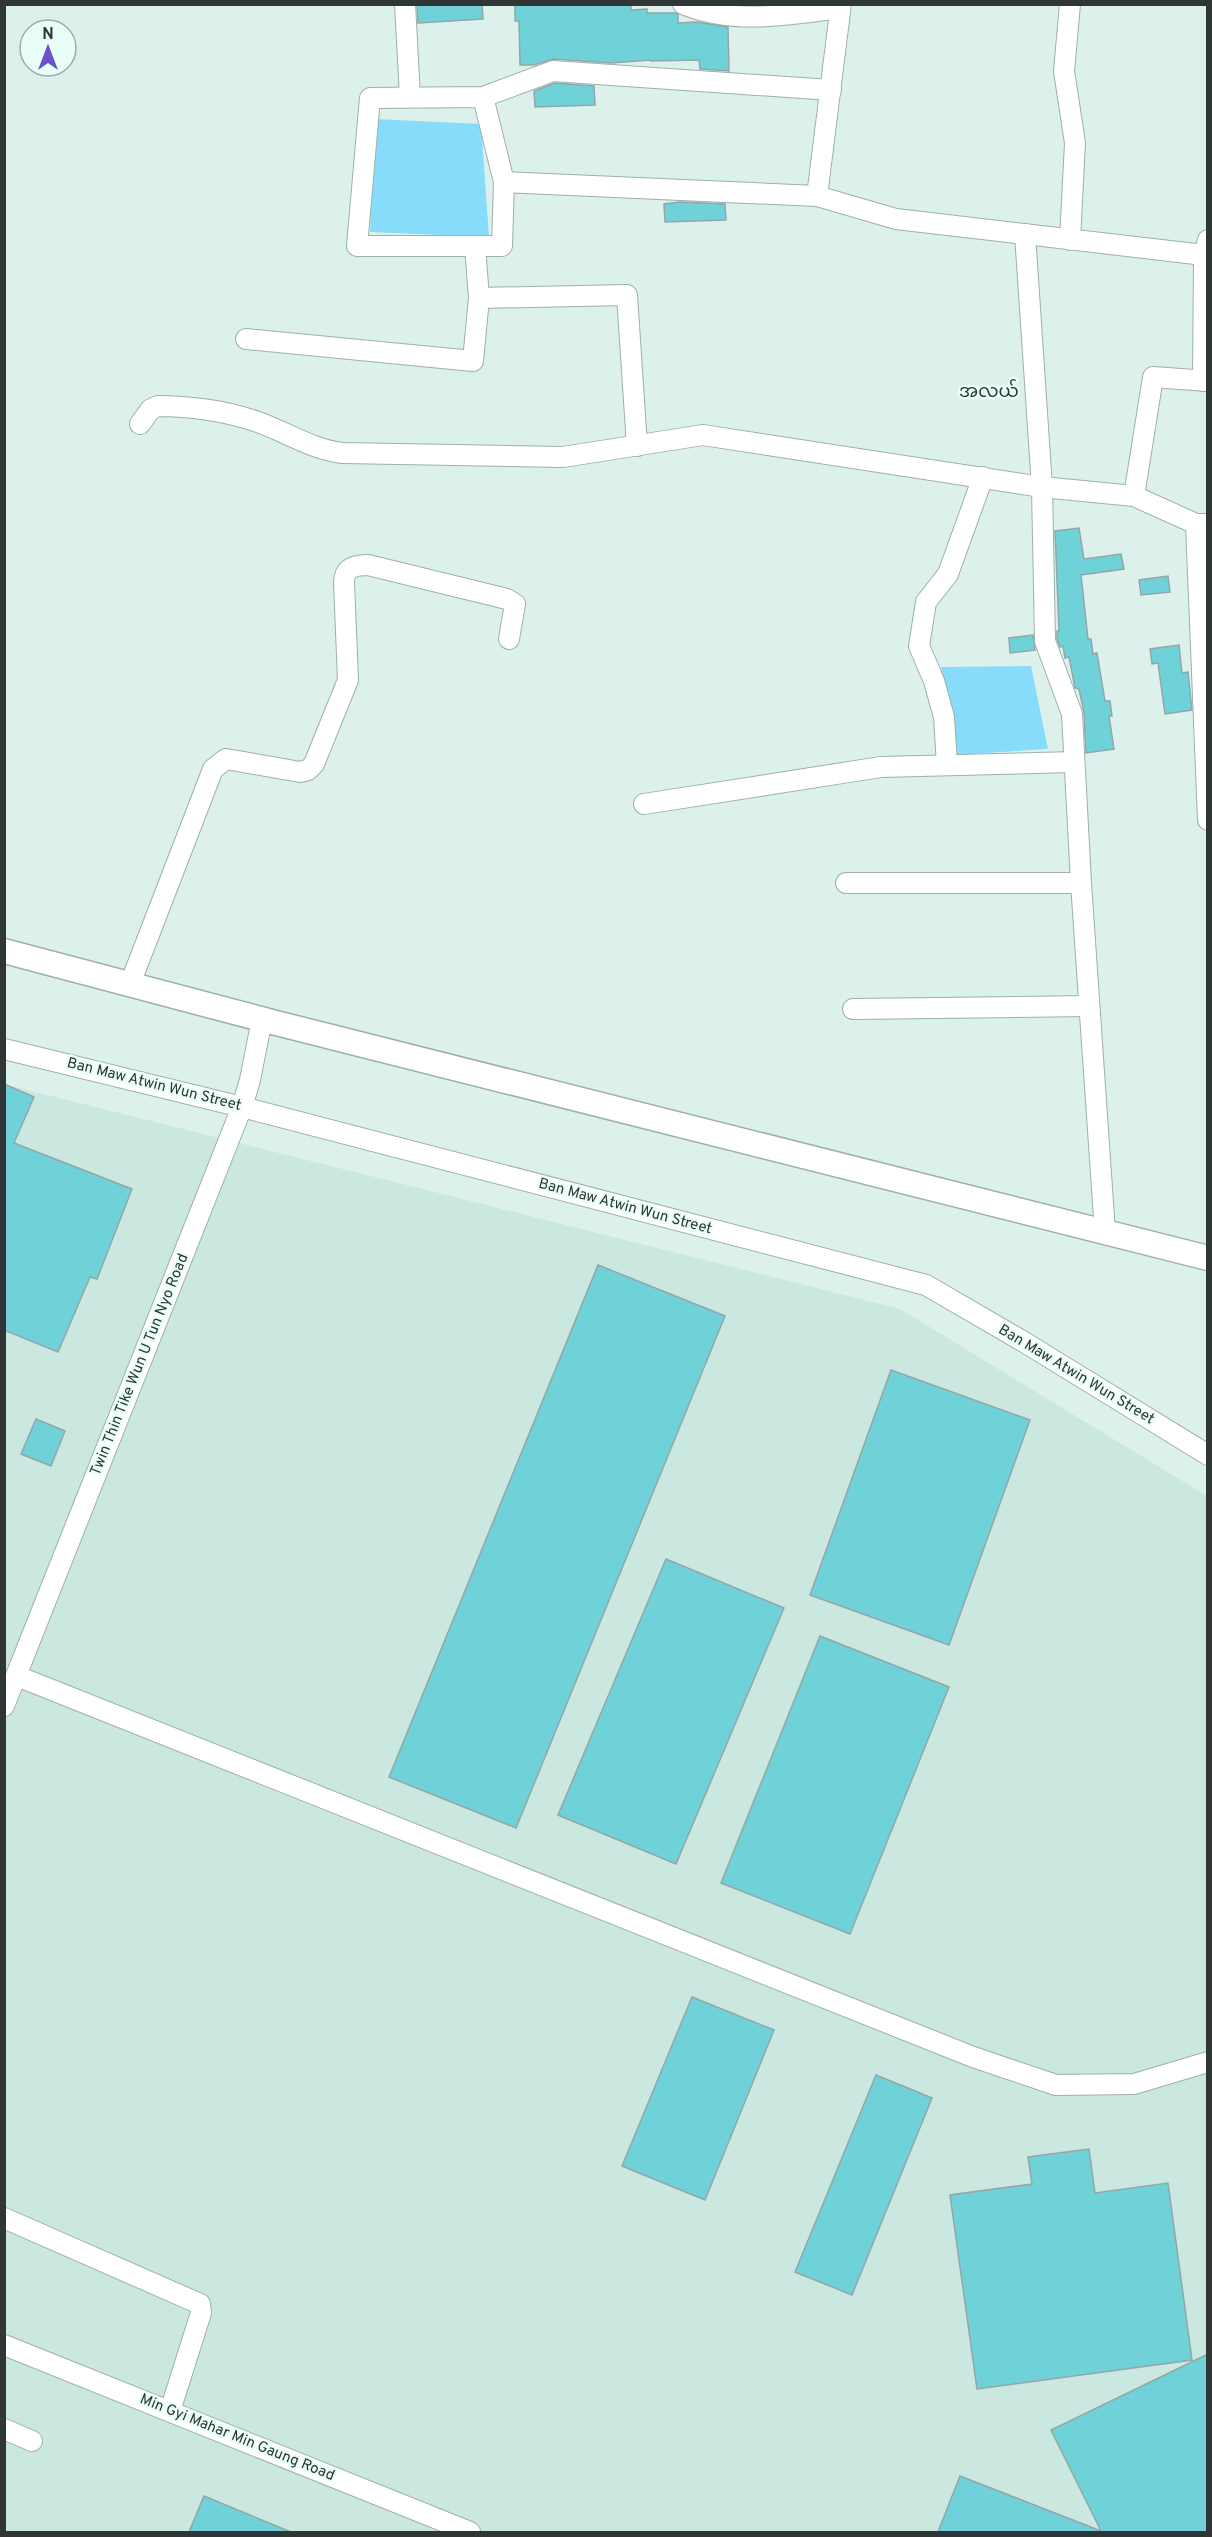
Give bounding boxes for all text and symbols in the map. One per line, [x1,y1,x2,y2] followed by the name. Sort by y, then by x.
[18,18,78,78] north arrow
[42,25,54,45] text: N
[959,378,1019,404] district label: အလယ်
[65,1054,243,1116] street label: Ban Maw Atwin Wun Street
[536,1175,714,1239] street label: Ban Maw Atwin Wun Street
[87,1251,193,1479] street label: Twin Thin Tike Wun U Tun Nyo Road
[994,1321,1158,1429] street label: Ban Maw Atwin Wun Street
[137,2390,337,2486] street label: Min Gyi Mahar Min Gaung Road

